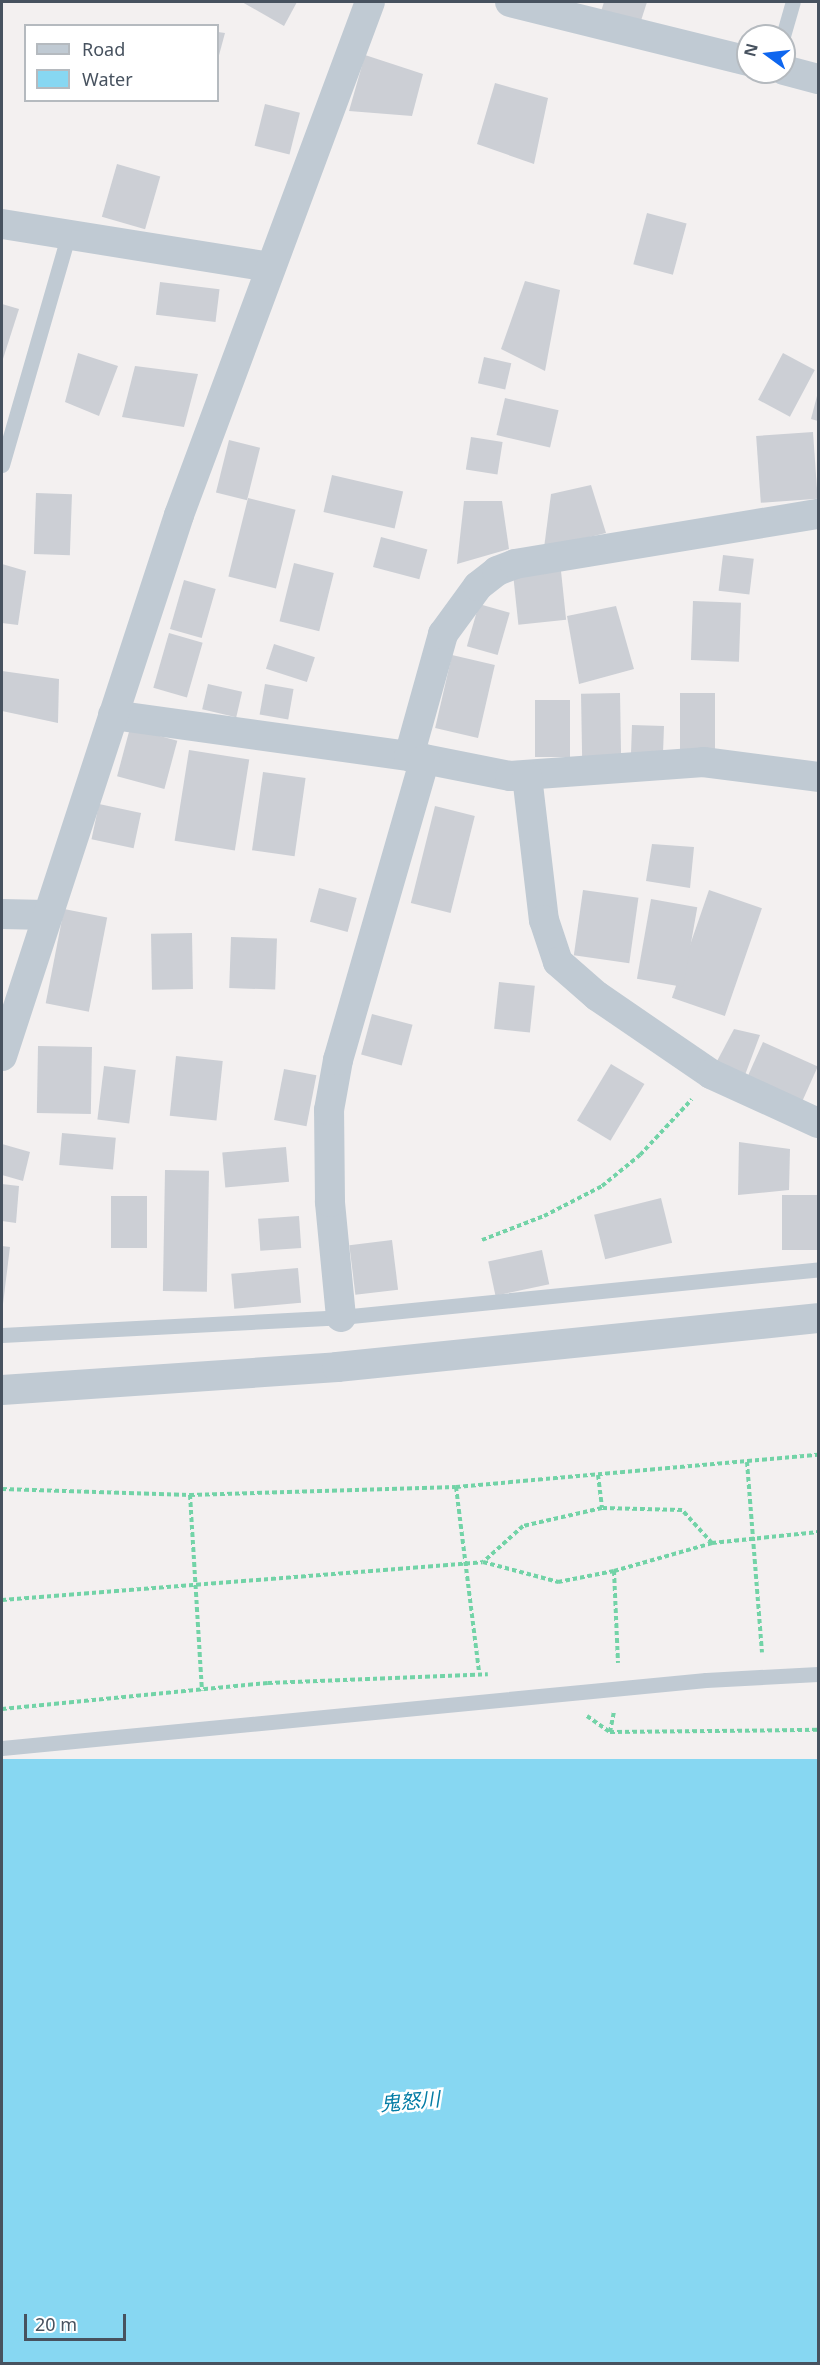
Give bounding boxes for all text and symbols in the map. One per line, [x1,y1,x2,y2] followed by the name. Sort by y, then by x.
[24,24,219,102] legend
[736,24,796,84] north arrow
[82,37,125,61] text: Road
[738,41,763,59] text: N
[82,67,133,91] text: Water
[379,2086,441,2116] water label: 鬼怒川
[27,2302,129,2340] scale bar
[35,2312,77,2336] text: 20 m

